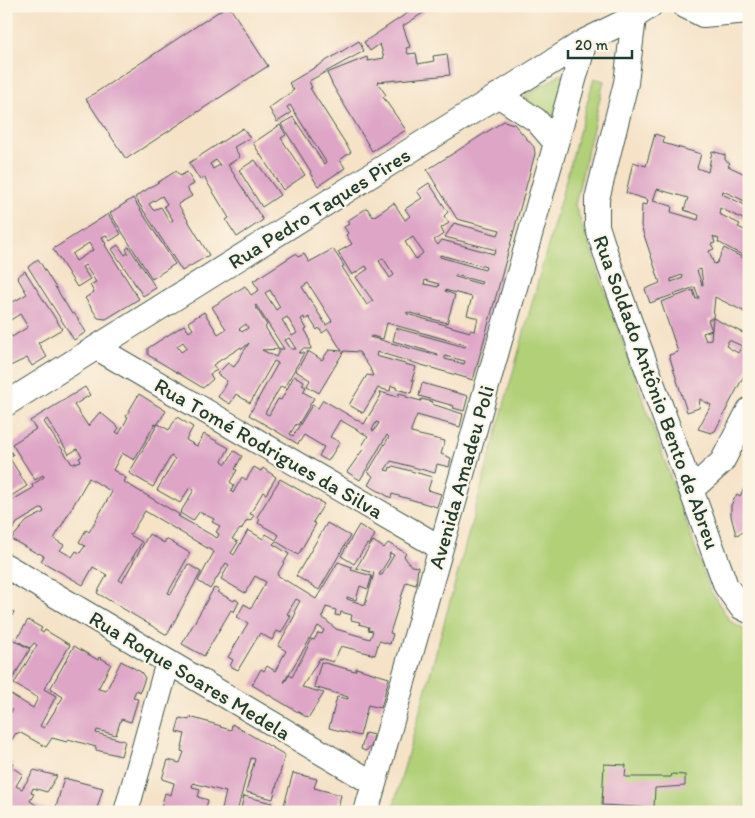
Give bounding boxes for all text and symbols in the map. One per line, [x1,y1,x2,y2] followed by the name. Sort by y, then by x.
[568,28,631,60] scale bar
[575,36,609,54] text: 20 m
[223,142,415,274] street label: Rua Pedro Taques Pires
[588,232,726,553] street label: Rua Soldado Antônio Bento de Abreu
[150,372,388,524] street label: Rua Tomé Rodrigues da Silva
[423,382,499,572] street label: Avenida Amadeu Poli
[85,605,295,745] street label: Rua Roque Soares Medela

